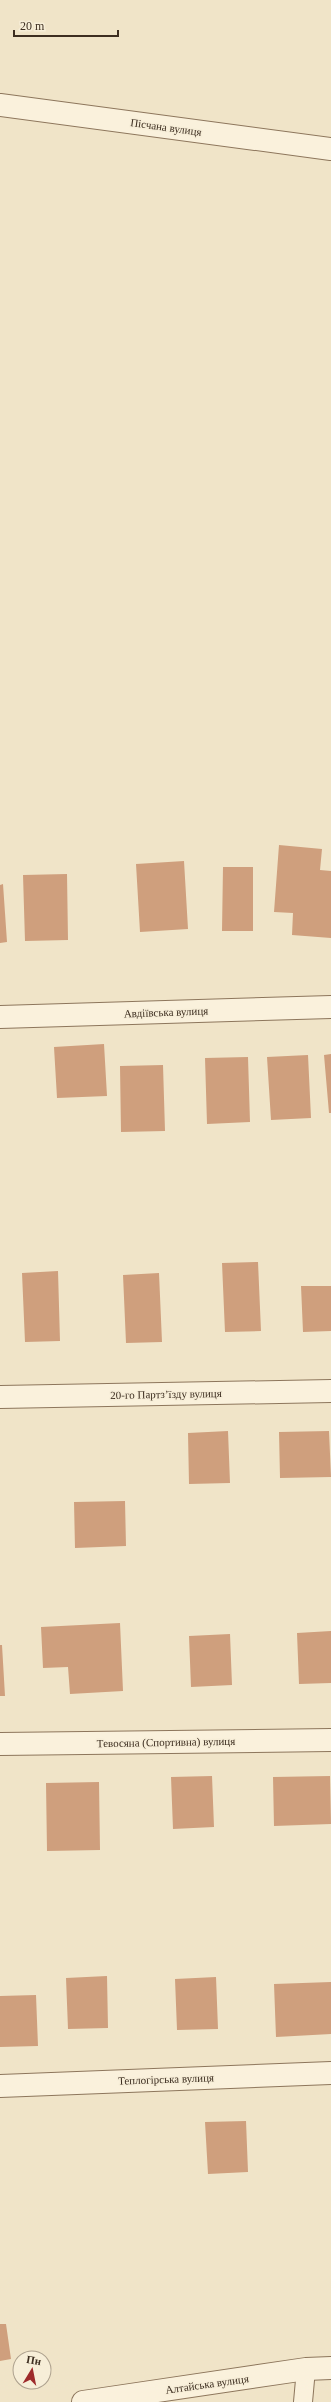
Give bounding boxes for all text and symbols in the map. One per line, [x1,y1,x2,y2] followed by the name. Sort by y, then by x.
[14,12,118,38] scale bar
[20,19,45,33] text: 20 m
[130,116,202,138] street label: Пiсчана вулиця
[124,1005,208,1019] street label: Авдіївська вулиця
[110,1387,222,1401] street label: 20-го Партз’їзду вулиця
[97,1735,235,1750] street label: Тевосяна (Спортивна) вулиця
[118,2071,214,2087] street label: Теплогірська вулиця
[12,2350,52,2390] north arrow
[25,2353,43,2367] text: Пн
[165,2372,249,2396] street label: Алтайська вулиця

